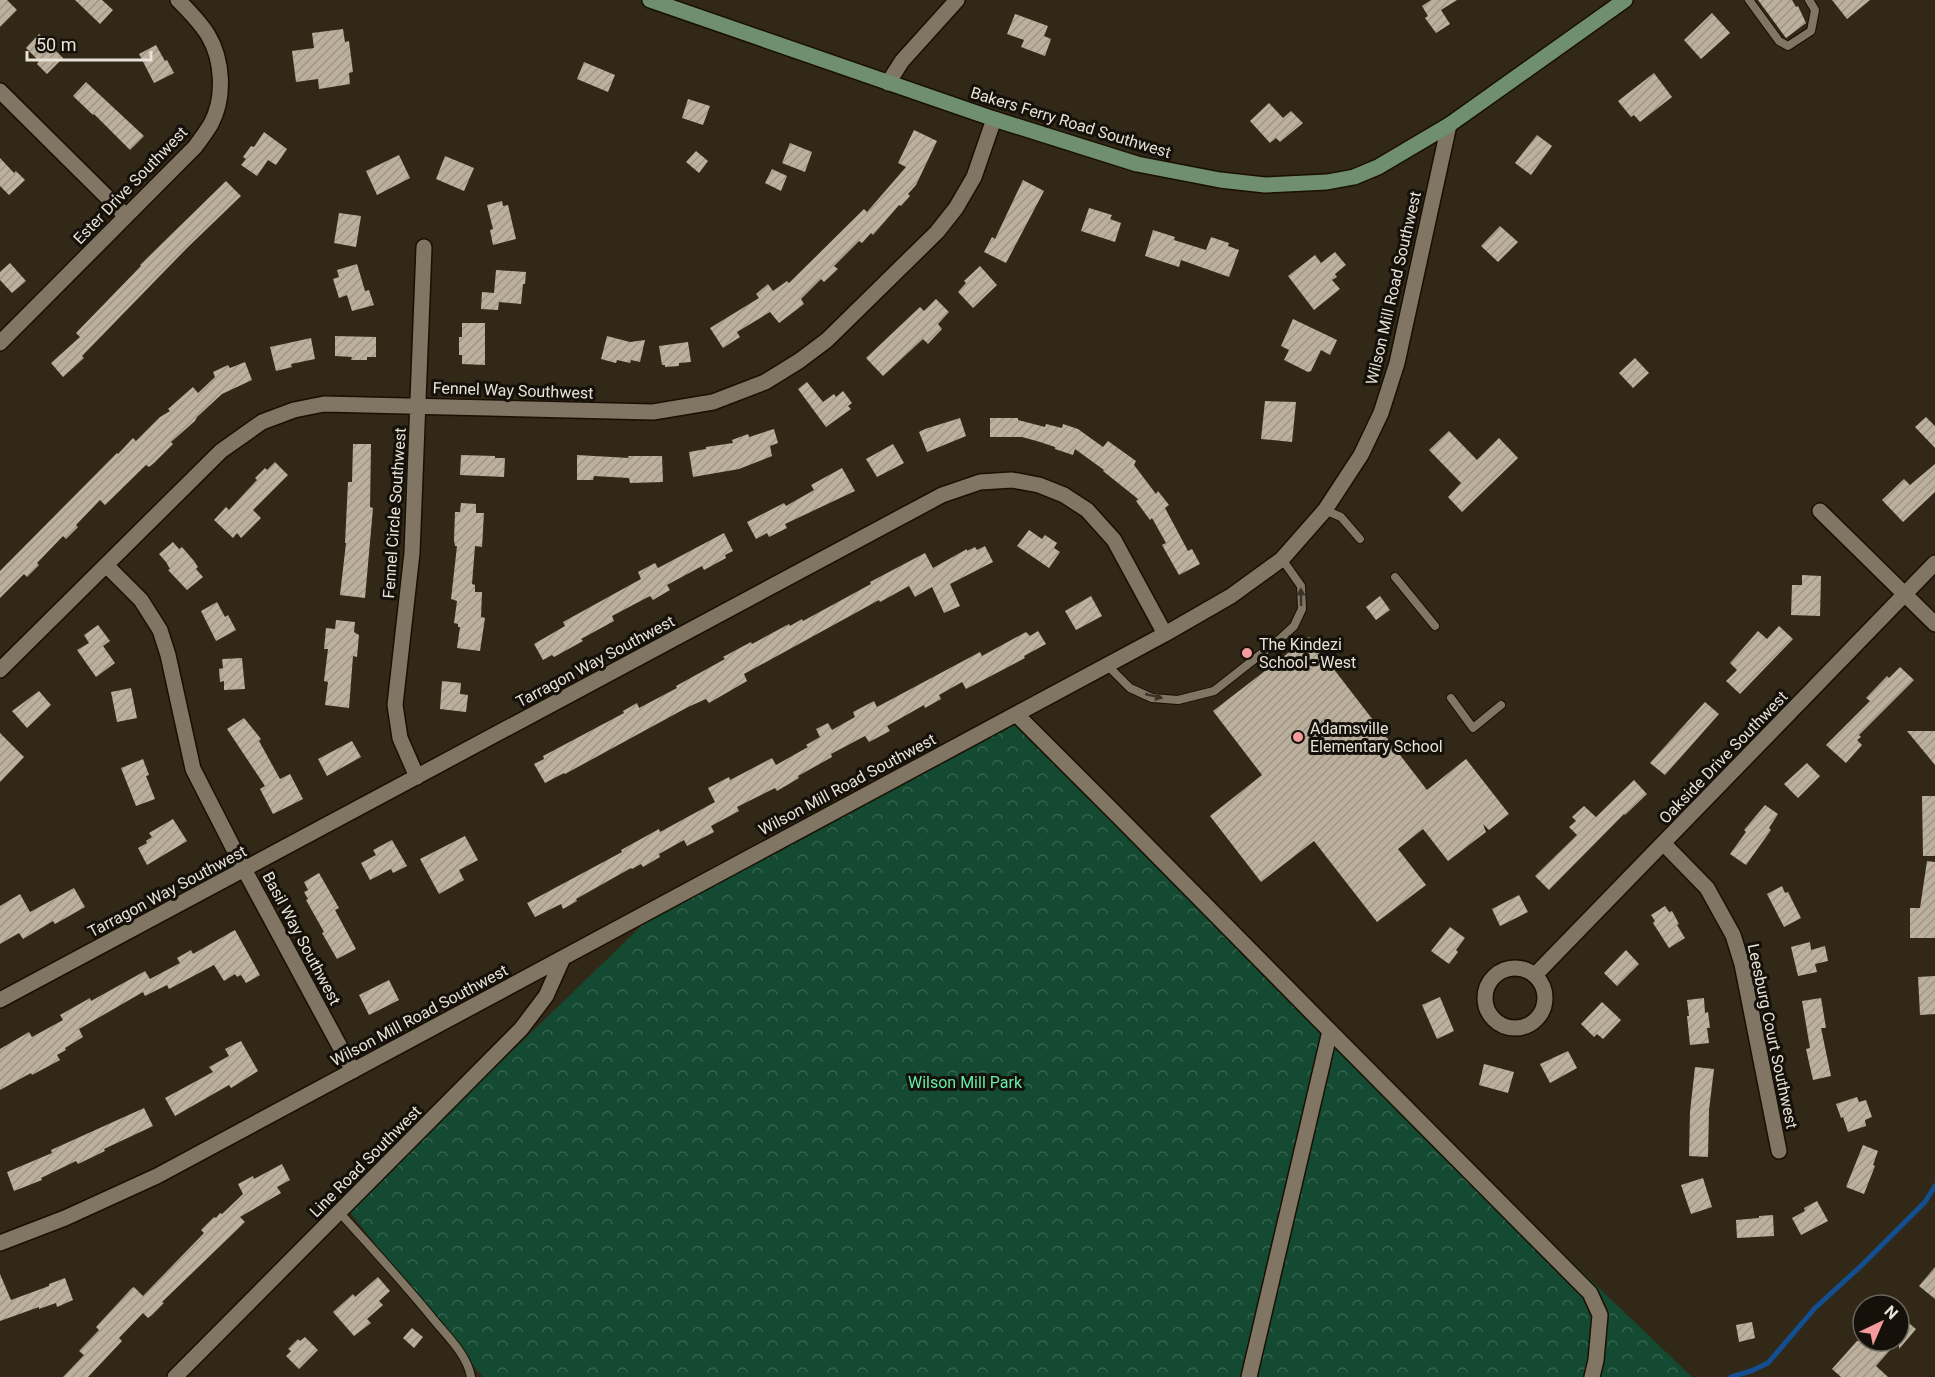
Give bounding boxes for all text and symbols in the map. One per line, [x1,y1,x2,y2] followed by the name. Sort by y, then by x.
[27,24,152,62] scale bar
[36,34,76,55] text: 50 m
[968,83,1173,162] street label: Bakers Ferry Road Southwest
[69,123,191,248] street label: Ester Drive Southwest
[1362,190,1425,387] street label: Wilson Mill Road Southwest
[432,378,594,403] street label: Fennel Way Southwest
[379,427,410,599] street label: Fennel Circle Southwest
[1297,588,1306,607] one-way arrow
[513,611,678,711] street label: Tarragon Way Southwest
[1259,635,1356,672] place label: The Kindezi School - West
[1240,646,1254,660] marker: The Kindezi School - West
[1655,687,1792,828] street label: Oakside Drive Southwest
[1145,692,1163,702] one-way arrow
[1310,719,1443,756] place label: Adamsville Elementary School
[755,730,939,839] street label: Wilson Mill Road Southwest
[1291,730,1305,744] marker: Adamsville Elementary School
[85,841,250,941] street label: Tarragon Way Southwest
[258,868,345,1008] street label: Basil Way Southwest
[1744,942,1801,1130] street label: Leesburg Court Southwest
[327,961,511,1070] street label: Wilson Mill Road Southwest
[908,1073,1023,1092] park label: Wilson Mill Park
[306,1102,425,1221] street label: Line Road Southwest
[1851,1293,1911,1353] north arrow
[1880,1302,1902,1323] text: N

